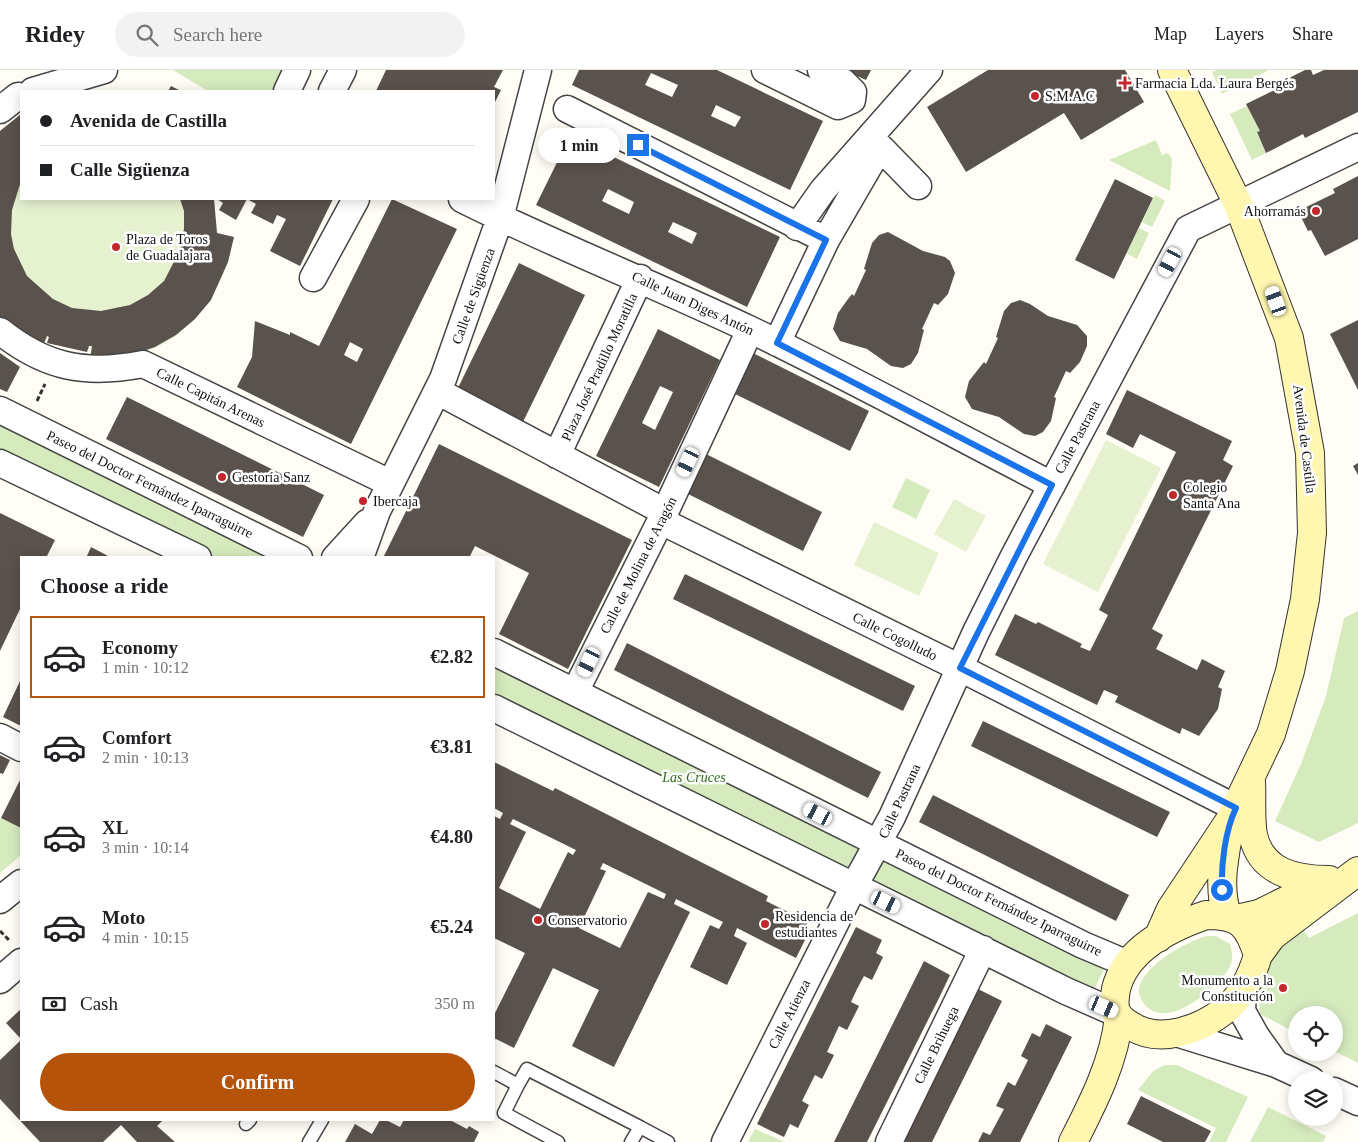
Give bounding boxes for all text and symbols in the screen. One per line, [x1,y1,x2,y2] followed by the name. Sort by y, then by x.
[115,12,465,57] search box
[25,21,85,47] text: Ridey
[133,21,161,49] icon: search
[173,24,262,45] text: Search here
[1154,24,1187,44] text: Map
[1215,24,1264,44] text: Layers
[1292,24,1333,44] text: Share
[1135,76,1294,91] place label: Farmacia Lda. Laura Bergés
[1119,77,1131,89] marker: Farmacia Lda. Laura Bergés
[1045,89,1095,104] place label: S.M.A.C
[1029,90,1041,102] marker: S.M.A.C
[70,110,227,131] text: Avenida de Castilla
[538,128,620,162] callout: 1 min
[627,134,649,156] route end
[560,137,598,154] text: 1 min
[70,159,190,180] text: Calle Sigüenza
[1244,204,1306,219] place label: Ahorramás
[1310,205,1322,217] marker: Ahorramás
[126,232,211,263] place label: Plaza de Toros de Guadalajara
[110,241,122,253] marker: Plaza de Toros de Guadalajara
[449,245,498,346] street label: Calle de Sigüenza
[1156,245,1183,279] car
[630,269,756,338] street label: Calle Juan Diges Antón
[1263,284,1288,318] car
[559,290,641,444] street label: Plaza José Pradillo Moratilla
[154,365,268,430] street label: Calle Capitán Arenas
[1290,384,1319,495] street label: Avenida de Castilla
[1052,397,1103,476] street label: Calle Pastrana
[44,428,255,541] street label: Paseo del Doctor Fernández Iparraguirre
[674,445,701,479] car
[232,470,310,485] place label: Gestoría Sanz
[216,471,228,483] marker: Gestoría Sanz
[1183,480,1241,511] place label: Colegio Santa Ana
[1167,489,1179,501] marker: Colegio Santa Ana
[373,494,419,509] place label: Ibercaja
[597,494,680,636] street label: Calle de Molina de Aragón
[357,495,369,507] marker: Ibercaja
[40,573,168,598] text: Choose a ride
[850,610,939,663] street label: Calle Cogolludo
[42,635,87,680] icon: car
[102,637,178,658] text: Economy
[575,645,602,679] car
[430,646,473,667] text: €2.82
[102,659,189,676] text: 1 min · 10:12
[42,725,87,770] icon: car
[102,727,172,748] text: Comfort
[430,736,473,757] text: €3.81
[102,749,189,766] text: 2 min · 10:13
[876,761,924,841] street label: Calle Pastrana
[661,770,726,785] park label: Las Cruces
[801,801,834,827] car
[42,815,87,860] icon: car
[102,817,128,838] text: XL
[430,826,473,847] text: €4.80
[102,839,189,856] text: 3 min · 10:14
[893,846,1104,959] street label: Paseo del Doctor Fernández Iparraguirre
[1211,879,1233,901] route start
[869,889,902,915] car
[42,905,87,950] icon: car
[102,907,145,928] text: Moto
[775,909,853,940] place label: Residencia de estudiantes
[548,913,627,928] place label: Conservatorio
[532,914,544,926] marker: Conservatorio
[430,916,473,937] text: €5.24
[759,918,771,930] marker: Residencia de estudiantes
[102,929,189,946] text: 4 min · 10:15
[1181,973,1274,1004] place label: Monumento a la Constitución
[766,976,814,1051] street label: Calle Atienza
[1277,982,1289,994] marker: Monumento a la Constitución
[40,990,68,1018] icon: cash
[80,993,118,1014] text: Cash
[1087,994,1120,1020] car
[435,995,475,1012] text: 350 m
[911,1003,962,1086] street label: Calle Brihuega
[1288,1006,1343,1126] map controls
[1288,1006,1343,1061] button: locate
[40,1053,475,1111] button: Confirm
[1288,1071,1343,1126] button: layers

